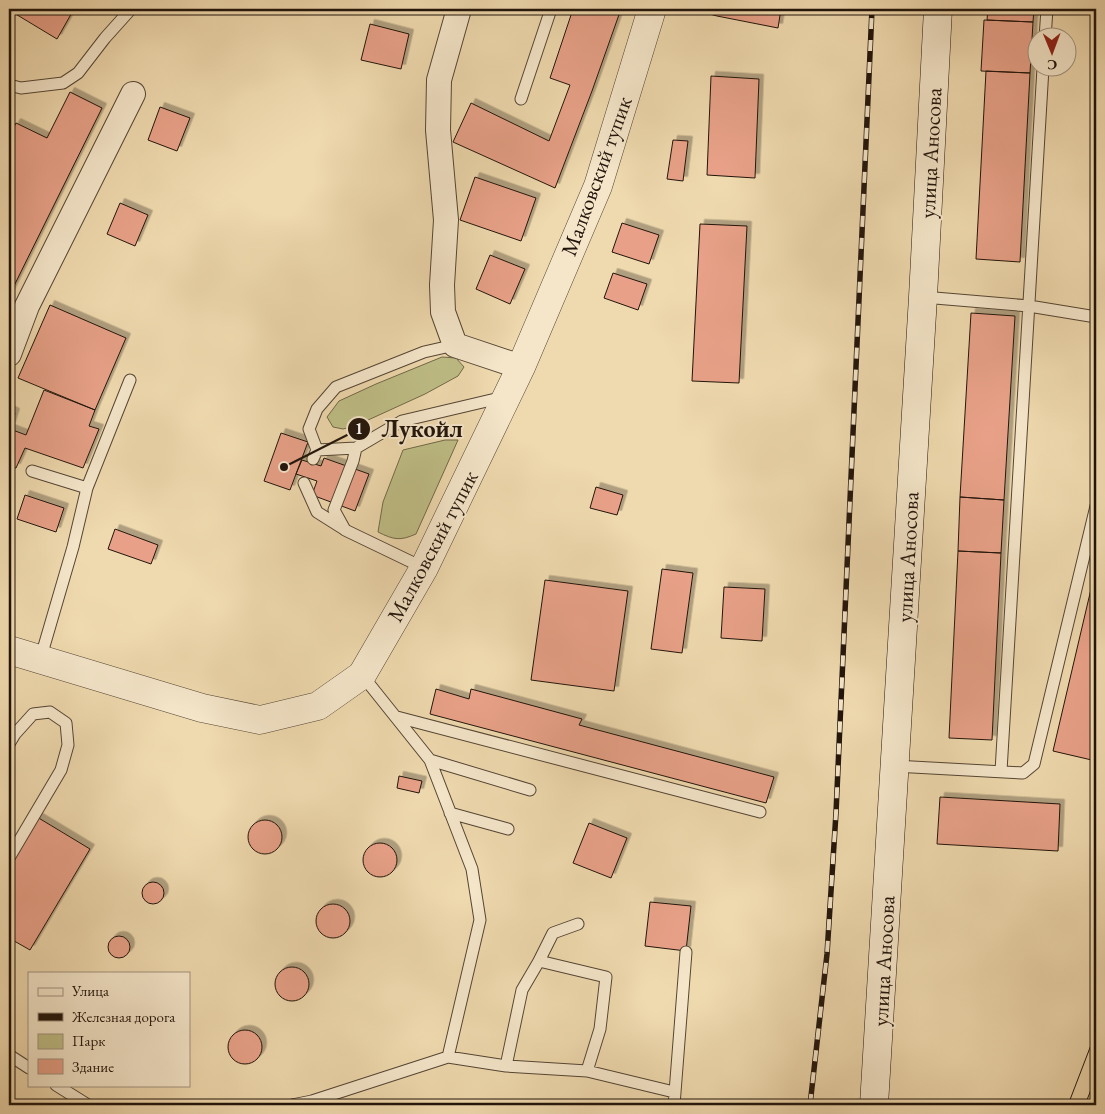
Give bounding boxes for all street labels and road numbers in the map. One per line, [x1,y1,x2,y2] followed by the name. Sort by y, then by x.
[913,87,948,219] street label: улица Аносова
[554,92,639,260] street label: Малковский тупик
[380,465,485,627] street label: Малковский тупик
[890,491,925,623] street label: улица Аносова
[866,895,901,1027] street label: улица Аносова

